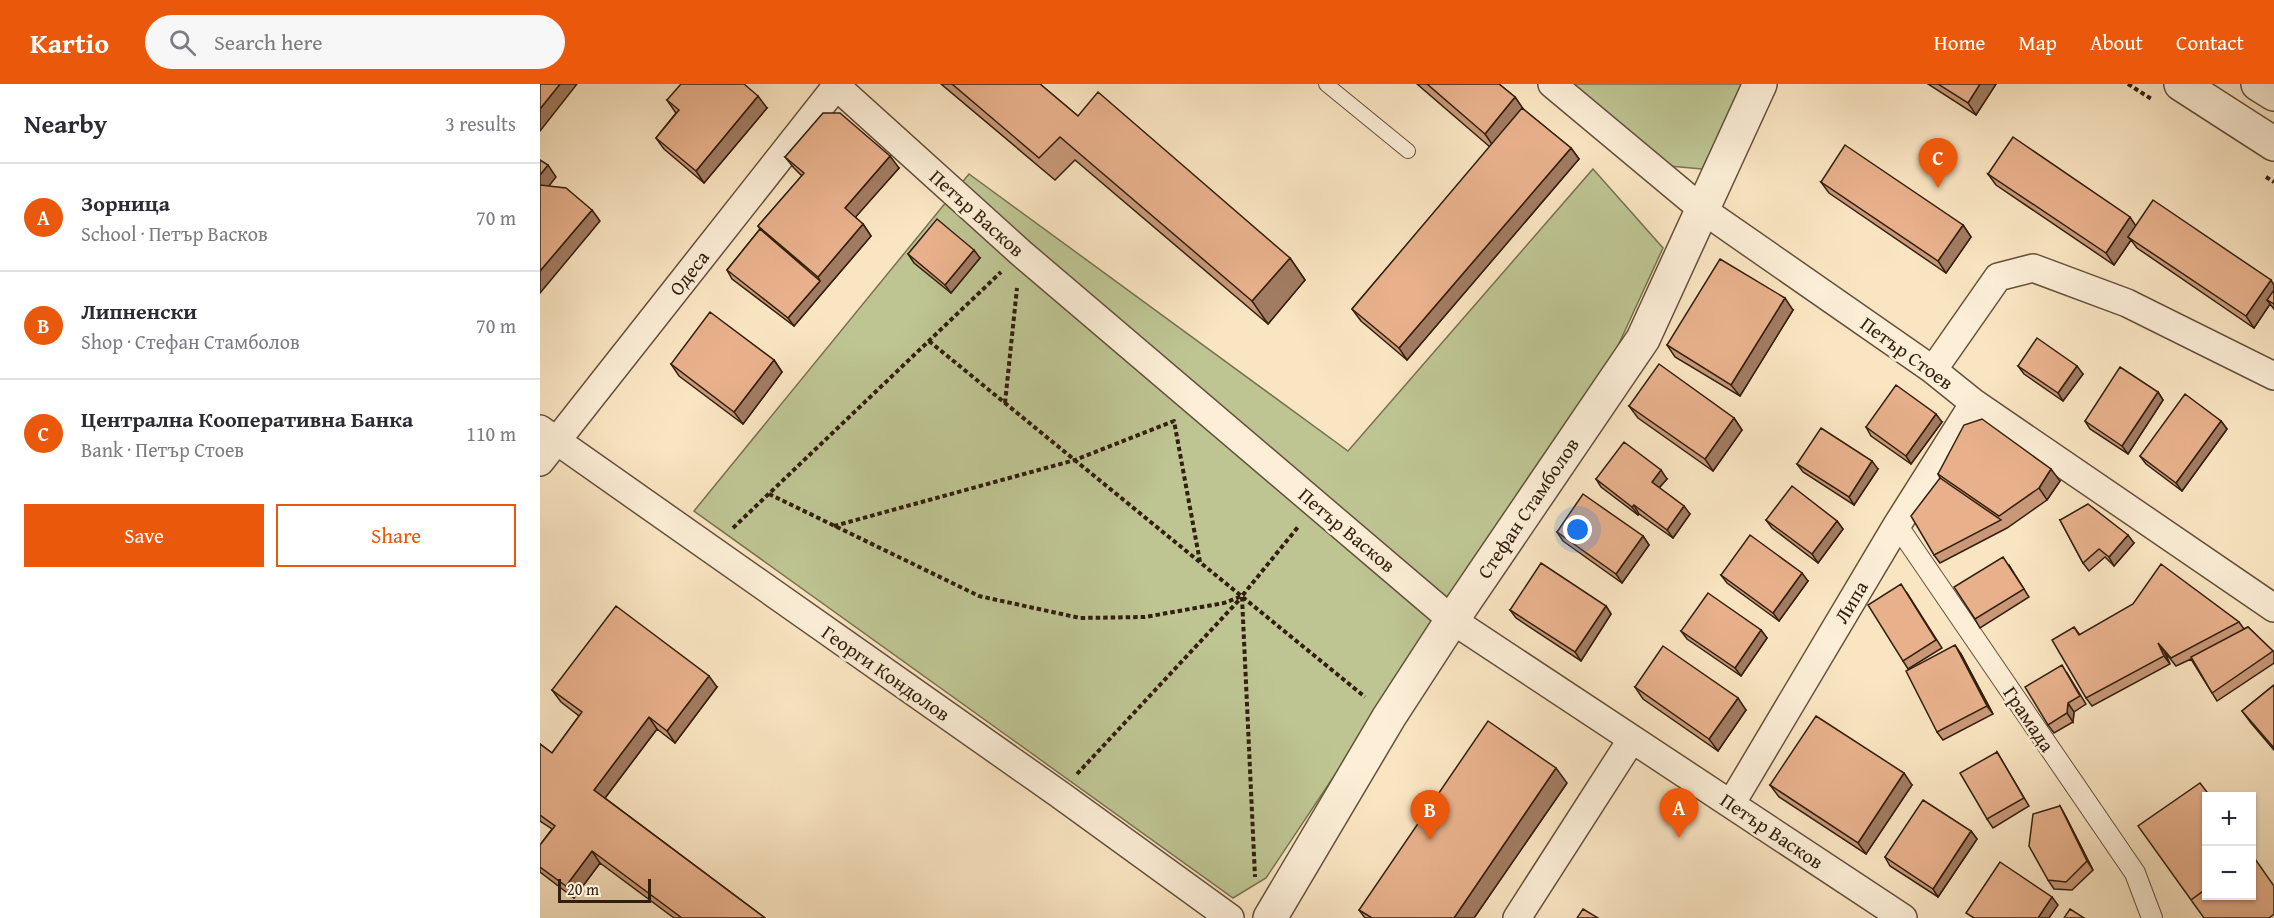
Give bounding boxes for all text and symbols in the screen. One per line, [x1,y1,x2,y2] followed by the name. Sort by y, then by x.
[145,15,565,69] search box
[30,22,109,63] text: Kartio
[166,26,199,59] icon: search
[214,26,323,58] text: Search here
[1934,27,1985,58] text: Home
[2018,27,2057,58] text: Map
[2090,27,2143,58] text: About
[2176,27,2244,58] text: Contact
[24,104,107,143] text: Nearby
[445,109,516,138] text: 3 results
[1918,138,1958,188] pin: C
[923,162,1031,263] street label: Петър Васков
[81,187,170,219] text: Зорница
[37,203,50,232] text: A
[476,203,516,232] text: 70 m
[81,219,268,248] text: School · Петър Васков
[662,243,716,302] street label: Одеса
[81,295,197,327] text: Липненски
[1855,309,1960,396] street label: Петър Стоев
[37,311,50,340] text: B
[476,311,516,340] text: 70 m
[81,327,300,356] text: Shop · Стефан Стамболов
[81,403,413,435] text: Централна Кооперативна Банка
[38,419,49,448] text: C
[466,419,516,448] text: 110 m
[1470,431,1586,584] street label: Стефан Стамболов
[81,435,244,464] text: Bank · Петър Стоев
[1292,480,1402,579] street label: Петър Васков
[24,504,264,567] button: Save
[276,504,516,567] button: Share
[1563,515,1592,544] your location
[1826,574,1875,629] street label: Липа
[816,617,956,728] street label: Георги Кондолов
[1997,680,2062,758] street label: Грамада
[1715,785,1830,876] street label: Петър Васков
[1660,788,1698,838] pin: A
[1410,790,1450,840] pin: B
[2202,792,2256,900] map controls
[2202,792,2256,846] button: +
[2202,846,2256,900] button: −
[558,876,651,904] scale bar
[567,877,599,901] text: 20 m

